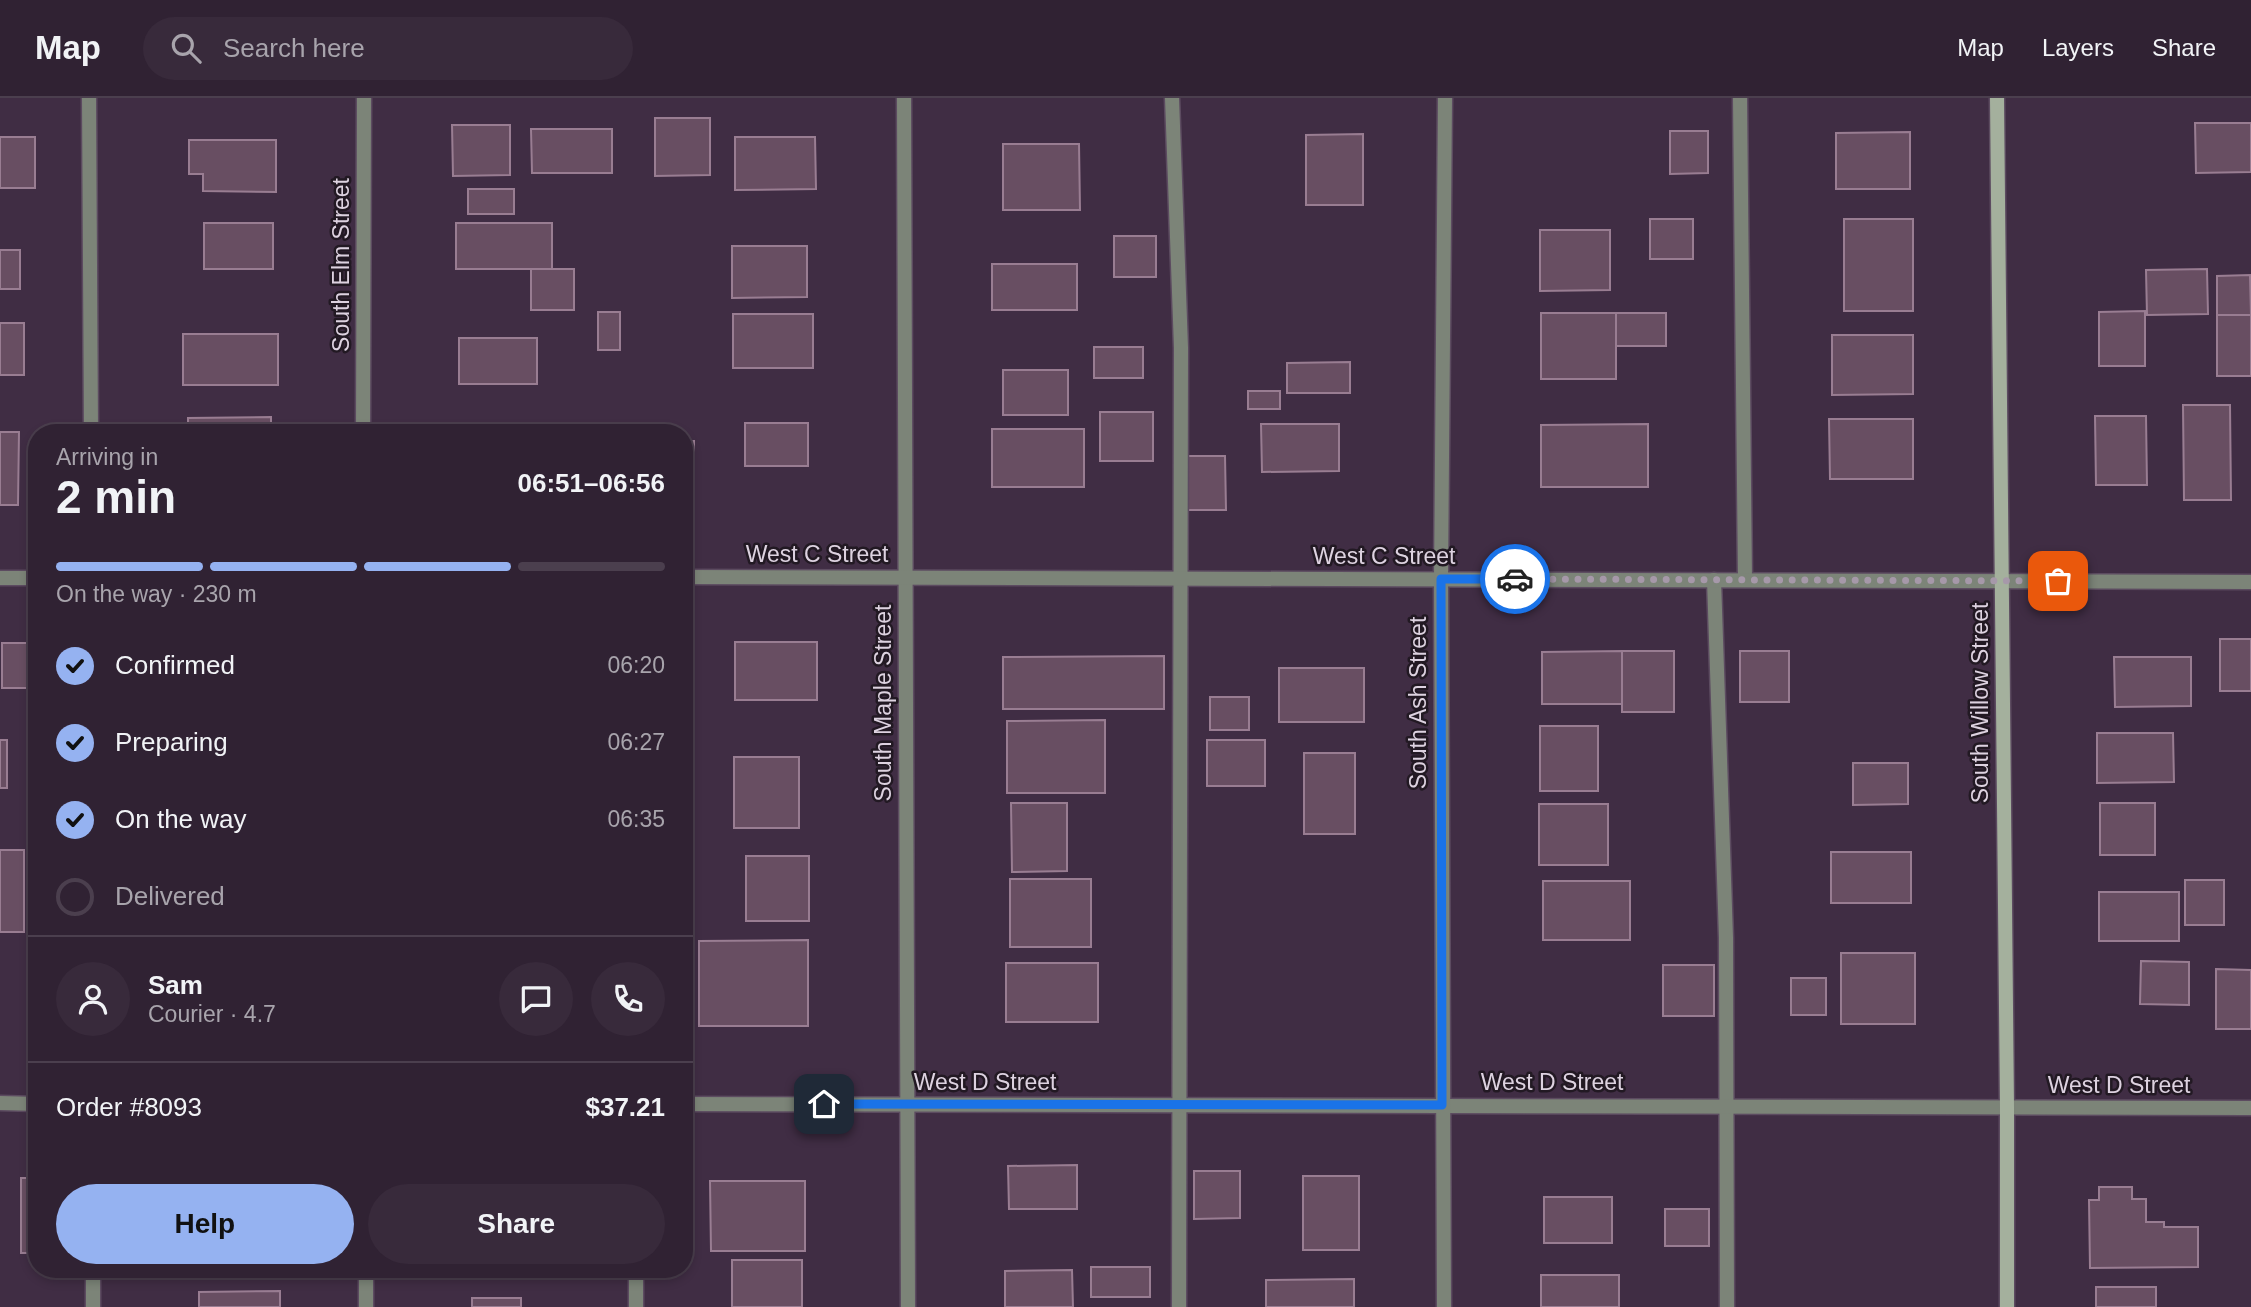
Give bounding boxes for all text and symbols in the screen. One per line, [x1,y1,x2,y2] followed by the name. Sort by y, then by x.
[143,17,633,80] search box
[35,29,101,66] text: Map
[167,29,205,67] icon: search
[223,33,365,63] text: Search here
[1957,34,2004,61] text: Map
[2042,34,2114,61] text: Layers
[2152,34,2216,61] text: Share
[328,177,354,352] street label: South Elm Street
[56,444,158,470] text: Arriving in
[518,468,665,498] text: 06:51–06:56
[56,471,176,523] text: 2 min
[746,541,889,567] street label: West C Street
[1313,543,1456,569] street label: West C Street
[1480,544,1550,614] courier
[2028,551,2088,611] pin
[1496,560,1534,598] icon: car
[2039,562,2077,600] icon: bag
[56,581,257,607] text: On the way · 230 m
[1967,602,1993,803] street label: South Willow Street
[870,604,896,801] street label: South Maple Street
[1405,616,1431,789] street label: South Ash Street
[56,647,94,685] icon: check
[115,650,235,680] text: Confirmed
[607,652,665,678] text: 06:20
[56,724,94,762] icon: check
[115,727,228,757] text: Preparing
[607,729,665,755] text: 06:27
[56,801,94,839] icon: check
[115,804,247,834] text: On the way
[607,806,665,832] text: 06:35
[115,881,225,911] text: Delivered
[56,962,130,1036] button: person
[499,962,573,1036] button: chat
[591,962,665,1036] button: phone
[148,970,203,1000] text: Sam
[148,1001,276,1027] text: Courier · 4.7
[914,1069,1057,1095] street label: West D Street
[1481,1069,1624,1095] street label: West D Street
[2048,1072,2191,1098] street label: West D Street
[794,1074,854,1134] pin
[805,1085,843,1123] icon: home
[56,1092,202,1122] text: Order #8093
[585,1092,665,1122] text: $37.21
[56,1184,354,1264] button: Help
[368,1184,665,1264] button: Share

